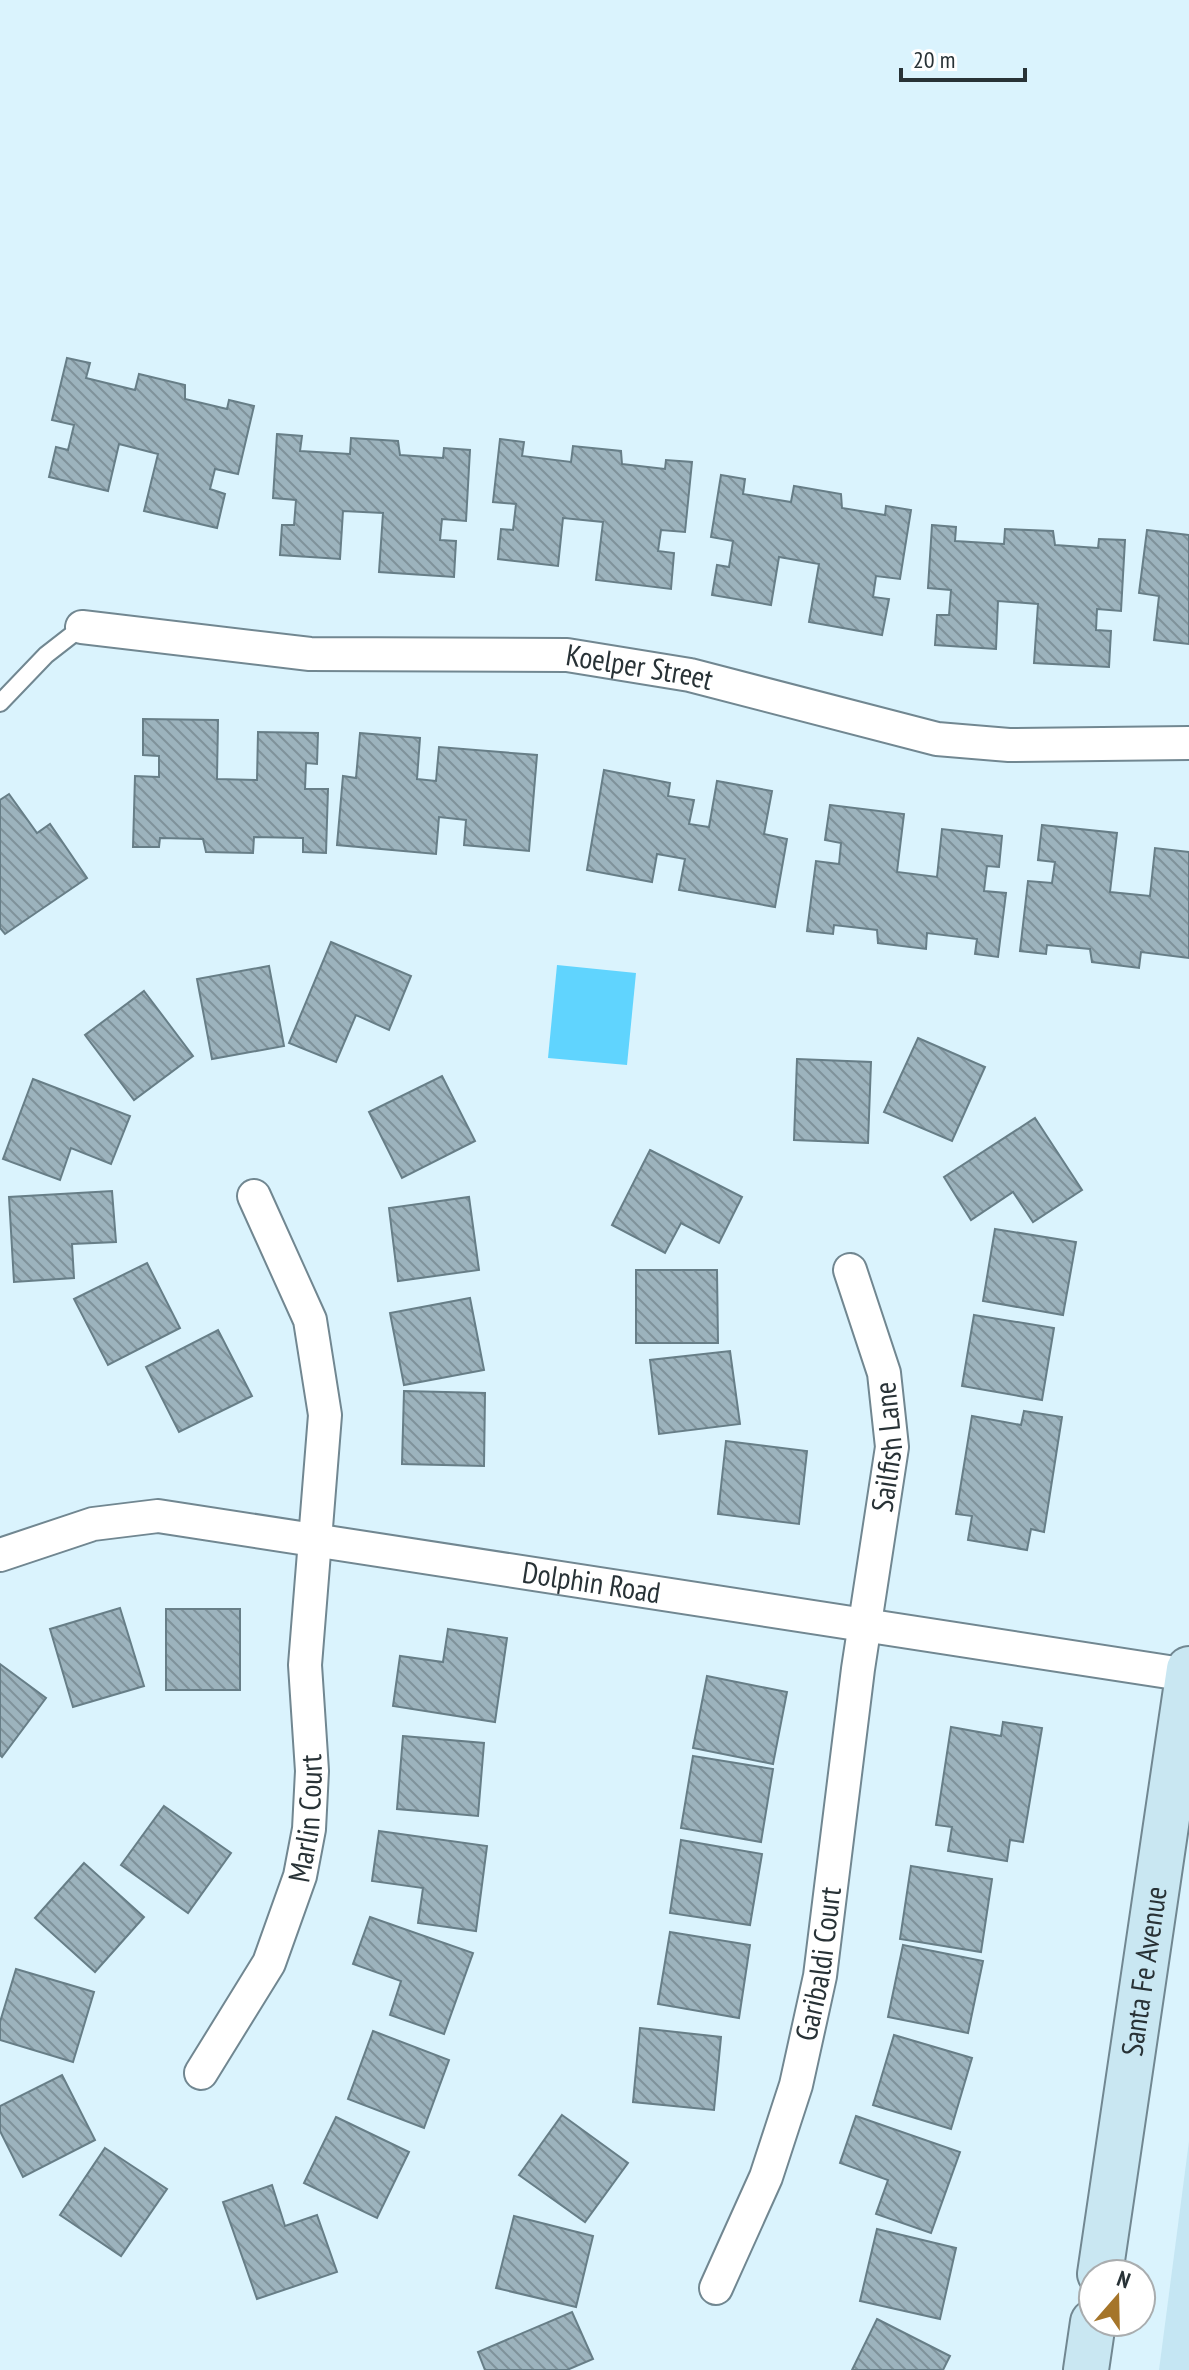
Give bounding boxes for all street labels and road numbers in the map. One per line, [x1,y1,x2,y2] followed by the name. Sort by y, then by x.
[563,634,718,698] street label: Koelper Street
[861,1380,910,1514] street label: Sailfish Lane
[520,1552,663,1611] street label: Dolphin Road
[278,1752,330,1885] street label: Marlin Court
[785,1884,849,2044] street label: Garibaldi Court
[1111,1884,1175,2058] street label: Santa Fe Avenue

